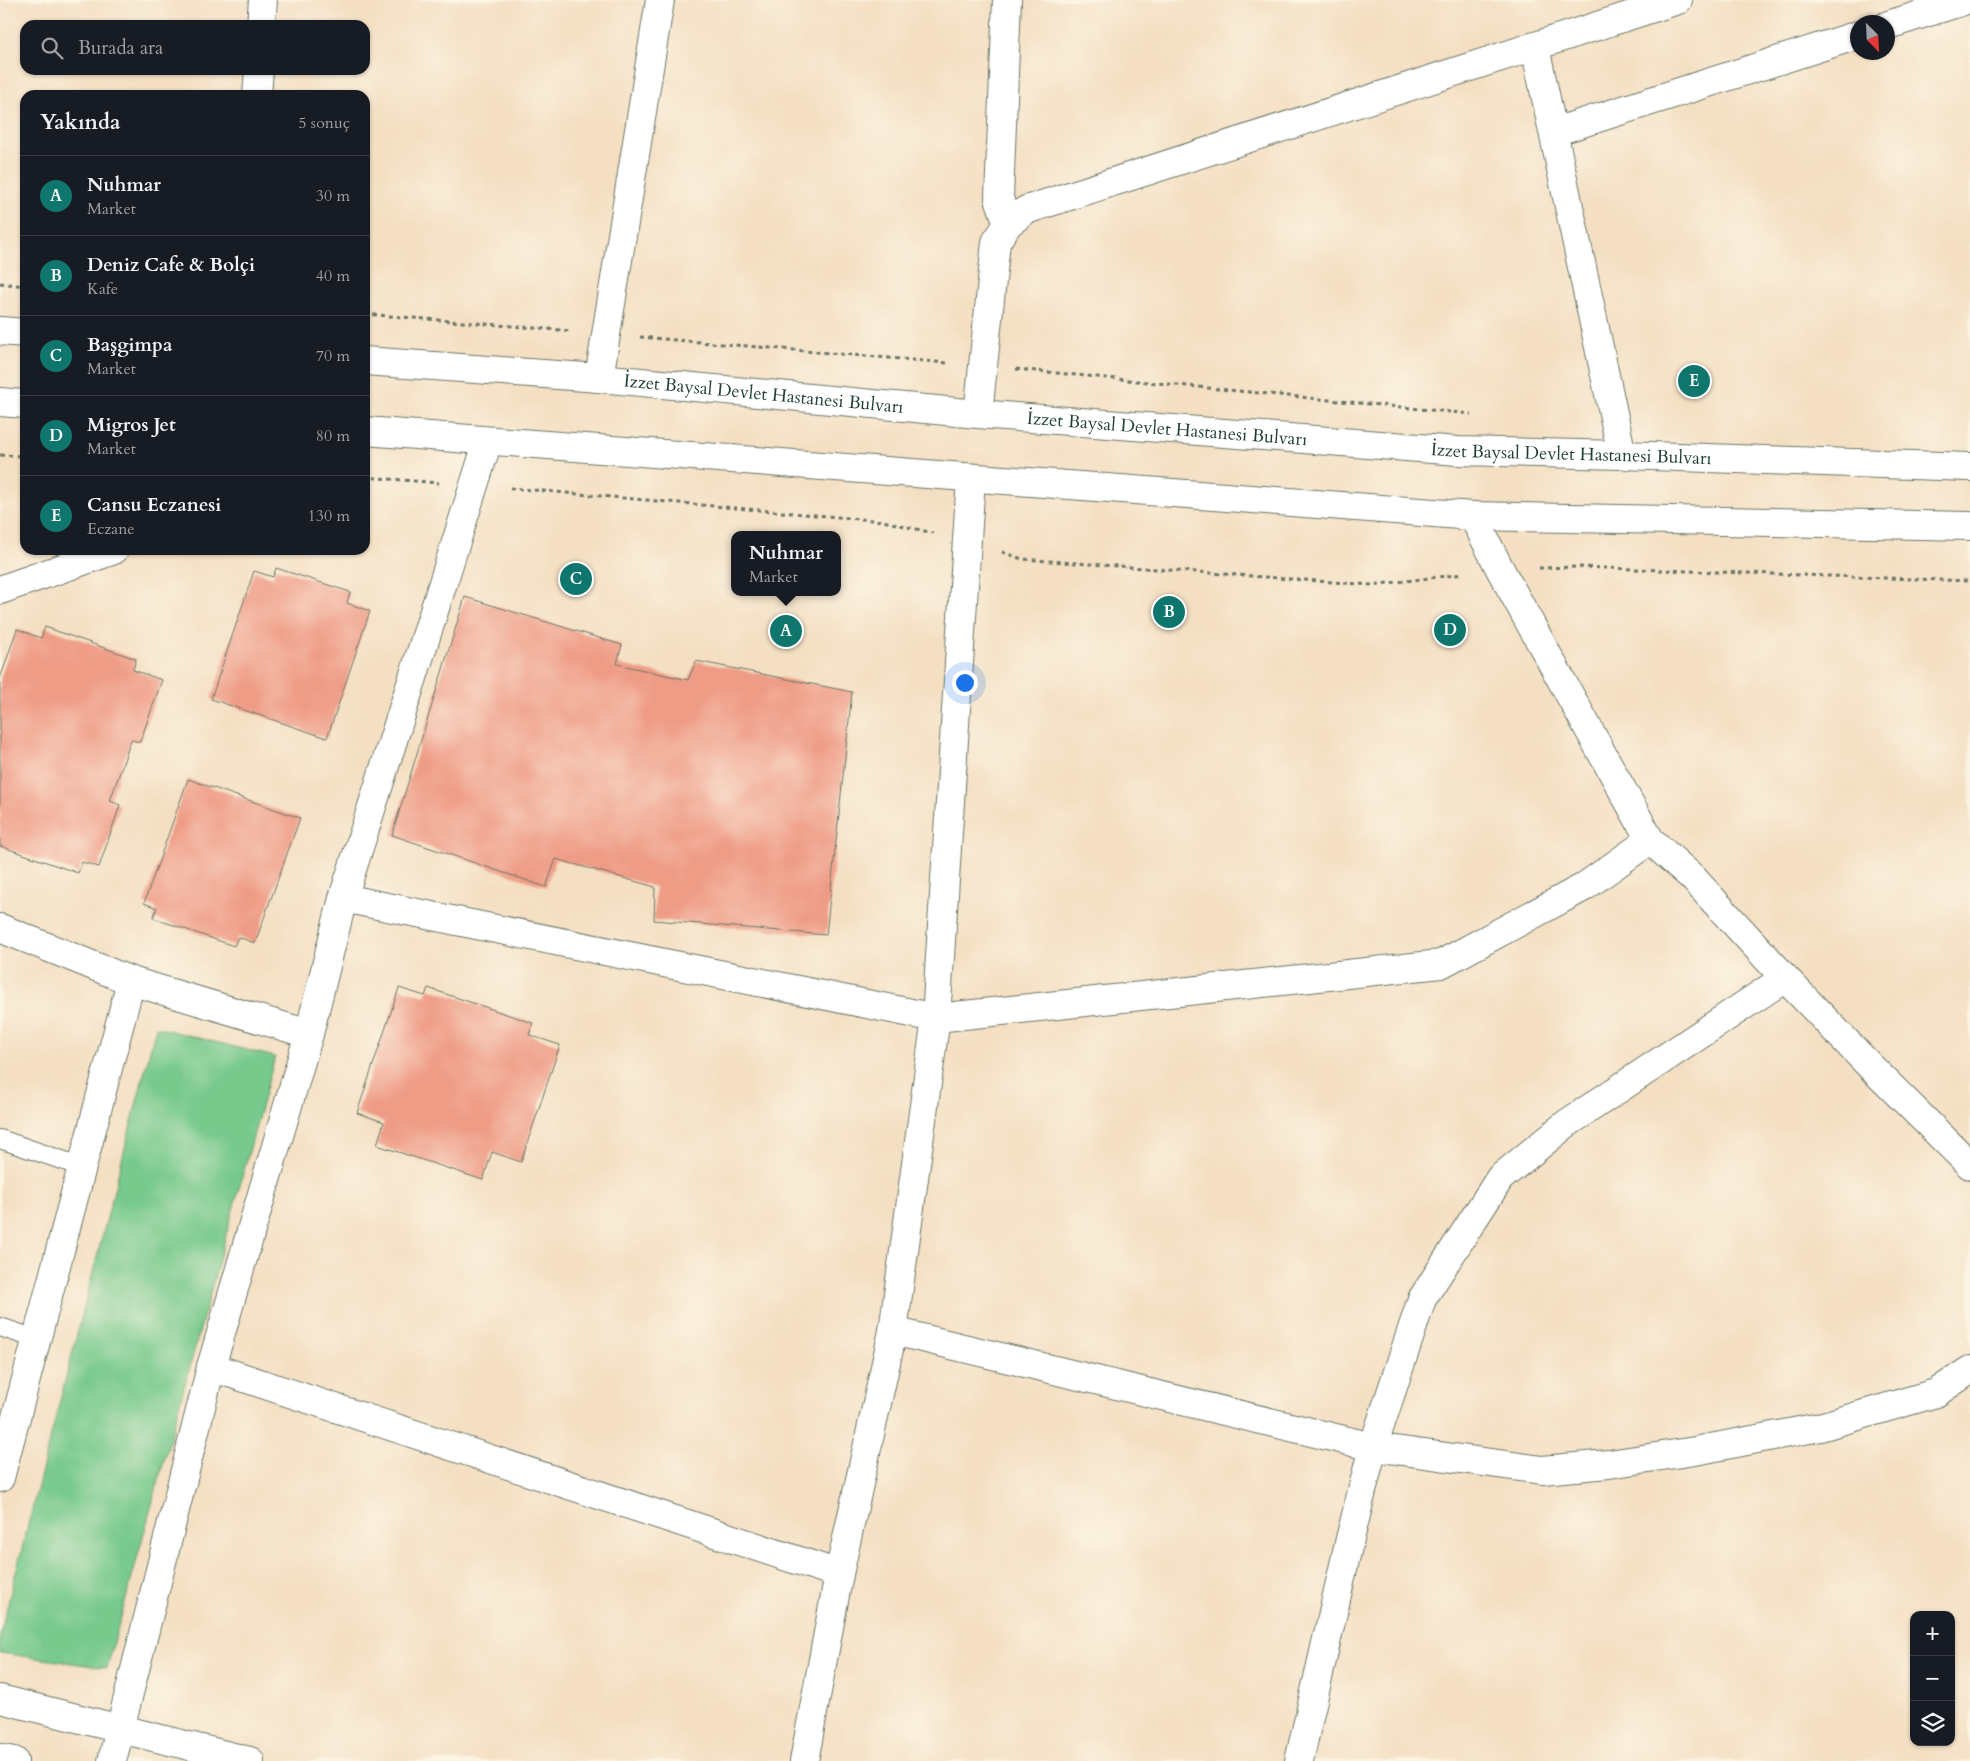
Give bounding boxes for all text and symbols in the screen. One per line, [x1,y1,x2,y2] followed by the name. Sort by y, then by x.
[1850,15,1895,60] north arrow
[20,20,370,75] search box
[38,34,66,62] icon: search
[78,35,163,61] text: Burada ara
[40,108,120,137] text: Yakında
[298,112,350,134] text: 5 sonuç
[87,172,161,198] text: Nuhmar
[50,185,62,207] text: A
[316,185,350,207] text: 30 m
[87,198,136,220] text: Market
[87,252,255,278] text: Deniz Cafe & Bolçi
[50,265,62,287] text: B
[316,265,350,287] text: 40 m
[87,278,118,300] text: Kafe
[87,332,172,358] text: Başgimpa
[50,345,62,367] text: C
[316,345,350,367] text: 70 m
[87,358,136,380] text: Market
[1678,362,1710,400] pin: E
[623,368,905,419] street label: İzzet Baysal Devlet Hastanesi Bulvarı
[1026,405,1308,452] street label: İzzet Baysal Devlet Hastanesi Bulvarı
[87,412,176,438] text: Migros Jet
[49,425,63,447] text: D
[316,425,350,447] text: 80 m
[1430,436,1712,471] street label: İzzet Baysal Devlet Hastanesi Bulvarı
[87,438,136,460] text: Market
[87,492,221,518] text: Cansu Eczanesi
[51,505,61,527] text: E
[308,505,350,527] text: 130 m
[87,518,135,540] text: Eczane
[731,531,841,596] popup
[749,540,823,566] text: Nuhmar
[560,560,592,598] pin: C
[749,566,798,588] text: Market
[1153,593,1185,631] pin: B
[1434,611,1466,649] pin: D
[770,612,802,650] pin: A
[952,670,978,696] your location
[1910,1611,1955,1746] map controls
[1910,1611,1955,1656] button: +
[1910,1656,1955,1701] button: −
[1910,1701,1955,1746] button: layers

